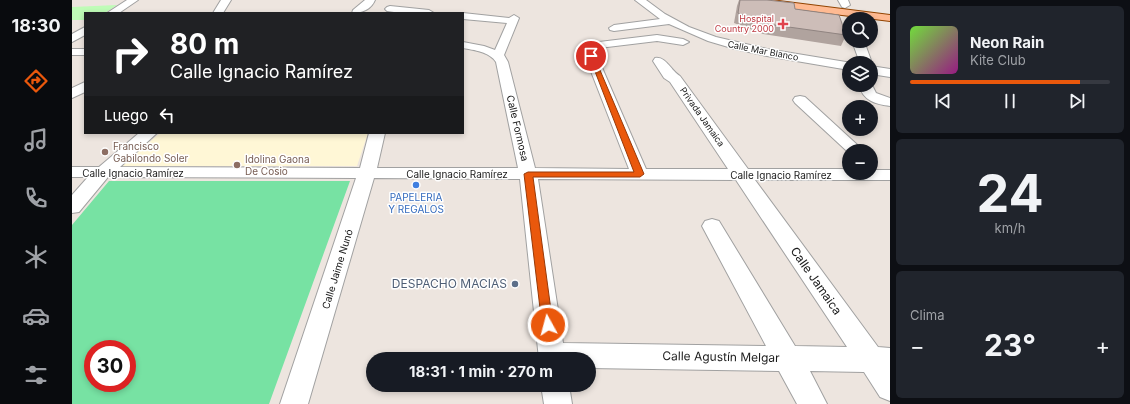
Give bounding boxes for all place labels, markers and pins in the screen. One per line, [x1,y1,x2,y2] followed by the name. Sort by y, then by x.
[715,13,774,34] place label: Hospital Country 2000
[777,18,789,30] marker: Hospital Country 2000
[574,39,608,73] pin
[113,140,189,164] place label: Francisco Gabilondo Soler
[100,147,110,157] marker: Francisco Gabilondo Soler
[245,153,310,177] place label: Idolina Gaona De Cosio
[232,160,242,170] marker: Idolina Gaona De Cosio
[411,180,421,190] marker: PAPELERIA Y REGALOS
[388,191,444,215] place label: PAPELERIA Y REGALOS
[392,276,507,291] place label: DESPACHO MACIAS
[510,279,520,289] marker: DESPACHO MACIAS

